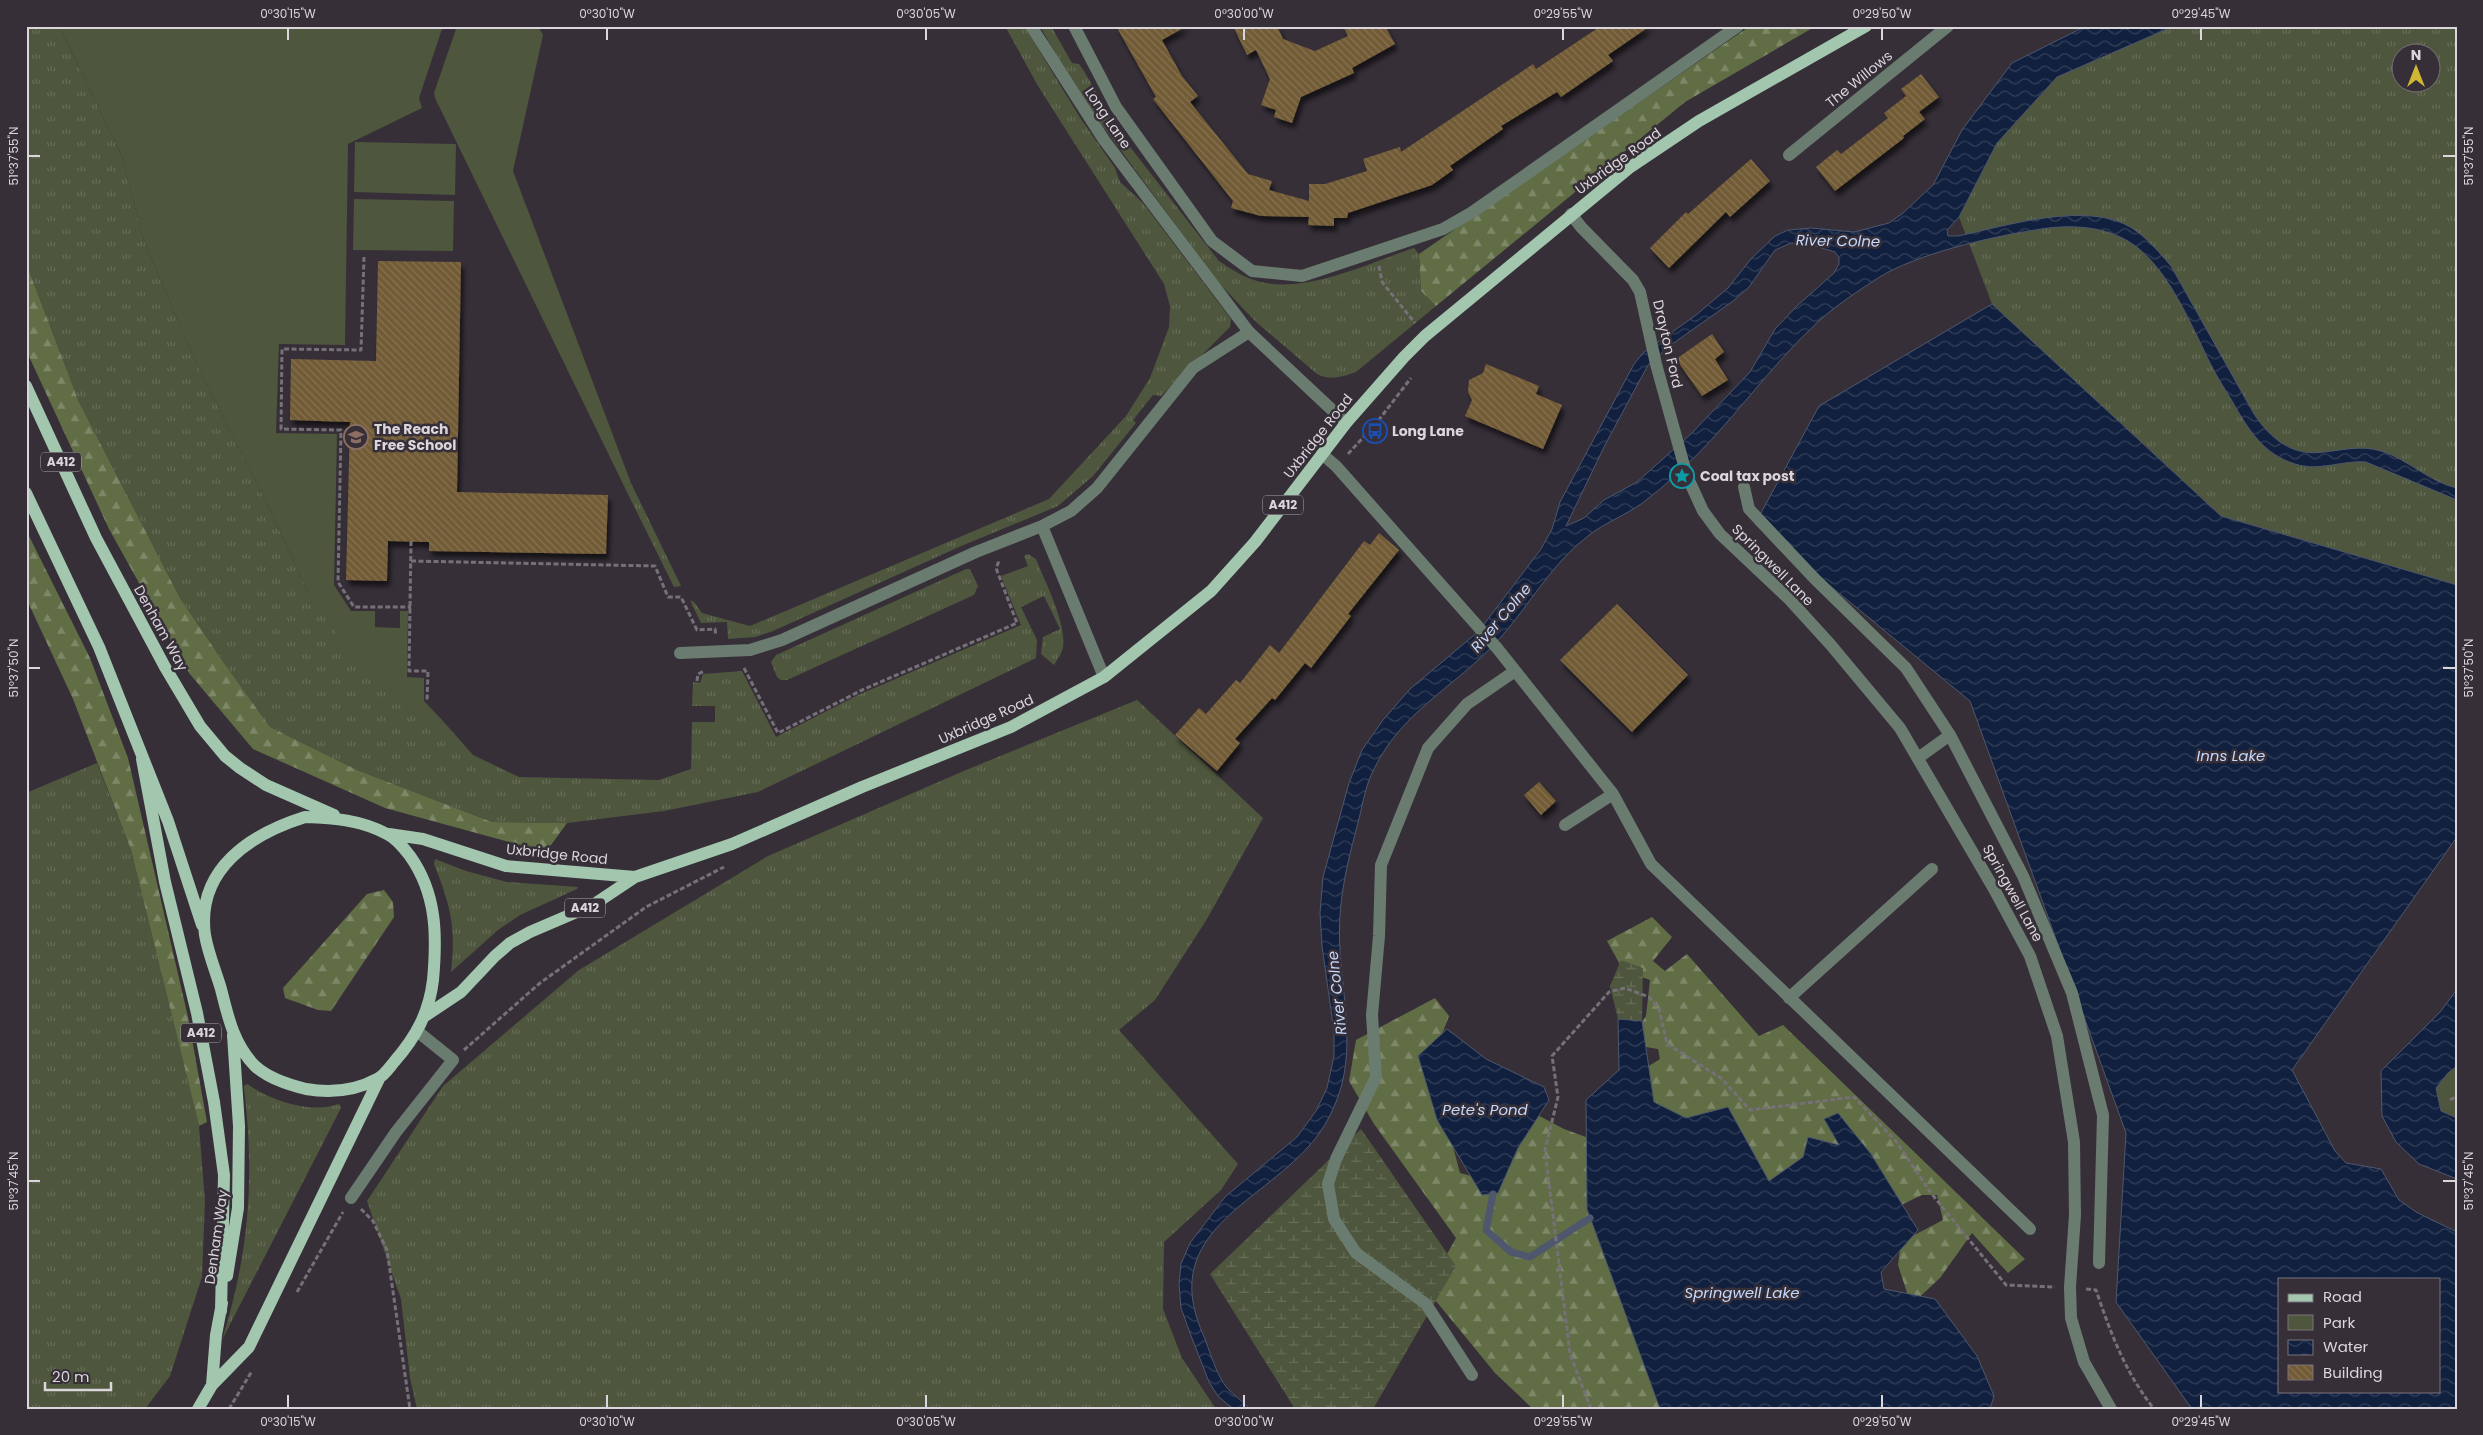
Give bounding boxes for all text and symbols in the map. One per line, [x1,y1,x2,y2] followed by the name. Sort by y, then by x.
[260,5,316,22] text: 0°30'15"W
[579,5,635,22] text: 0°30'10"W
[896,5,956,22] text: 0°30'05"W
[1214,5,1274,22] text: 0°30'00"W
[1533,5,1593,22] text: 0°29'55"W
[1852,5,1912,22] text: 0°29'50"W
[2171,5,2231,22] text: 0°29'45"W
[2390,42,2440,92] north arrow
[2411,45,2421,65] text: N
[1821,46,1897,112] street label: The Willows
[1080,83,1136,153] street label: Long Lane
[1571,123,1665,199] street label: Uxbridge Road
[5,127,22,185] text: 51°37'55"N
[2460,127,2477,185] text: 51°37'55"N
[1796,229,1880,252] water label: River Colne
[1648,298,1688,390] street label: Drayton Ford
[1279,390,1357,482] street label: Uxbridge Road
[1362,418,1388,444] bus stop icon: Long Lane
[374,419,456,455] place label: The Reach Free School
[1392,421,1464,441] place label: Long Lane
[343,424,369,450] school or university icon: The Reach Free School
[41,452,81,472] road number: A412
[1669,463,1695,489] place icon: Coal tax post
[1700,466,1795,486] place label: Coal tax post
[1263,496,1303,514] road number: A412
[1727,519,1819,611] street label: Springwell Lane
[1465,579,1536,657] water label: River Colne
[129,582,193,675] street label: Denham Way
[5,639,22,697] text: 51°37'50"N
[2460,639,2477,697] text: 51°37'50"N
[935,689,1037,749] street label: Uxbridge Road
[2197,745,2265,766] water label: Inns Lake
[505,839,609,869] street label: Uxbridge Road
[1978,841,2048,946] street label: Springwell Lane
[565,898,605,918] road number: A412
[1322,950,1351,1036] water label: River Colne
[181,1024,221,1042] road number: A412
[1442,1099,1529,1120] water label: Pete's Pond
[5,1152,22,1210] text: 51°37'45"N
[2460,1152,2477,1210] text: 51°37'45"N
[199,1188,233,1285] street label: Denham Way
[2278,1278,2440,1392] legend
[1685,1282,1800,1303] water label: Springwell Lake
[2323,1286,2362,1307] text: Road
[2323,1312,2355,1333] text: Park
[2323,1336,2369,1357] text: Water
[45,1360,111,1392] scale bar
[2323,1362,2383,1383] text: Building
[52,1366,90,1387] text: 20 m
[260,1413,316,1430] text: 0°30'15"W
[579,1413,635,1430] text: 0°30'10"W
[896,1413,956,1430] text: 0°30'05"W
[1214,1413,1274,1430] text: 0°30'00"W
[1533,1413,1593,1430] text: 0°29'55"W
[1852,1413,1912,1430] text: 0°29'50"W
[2171,1413,2231,1430] text: 0°29'45"W

